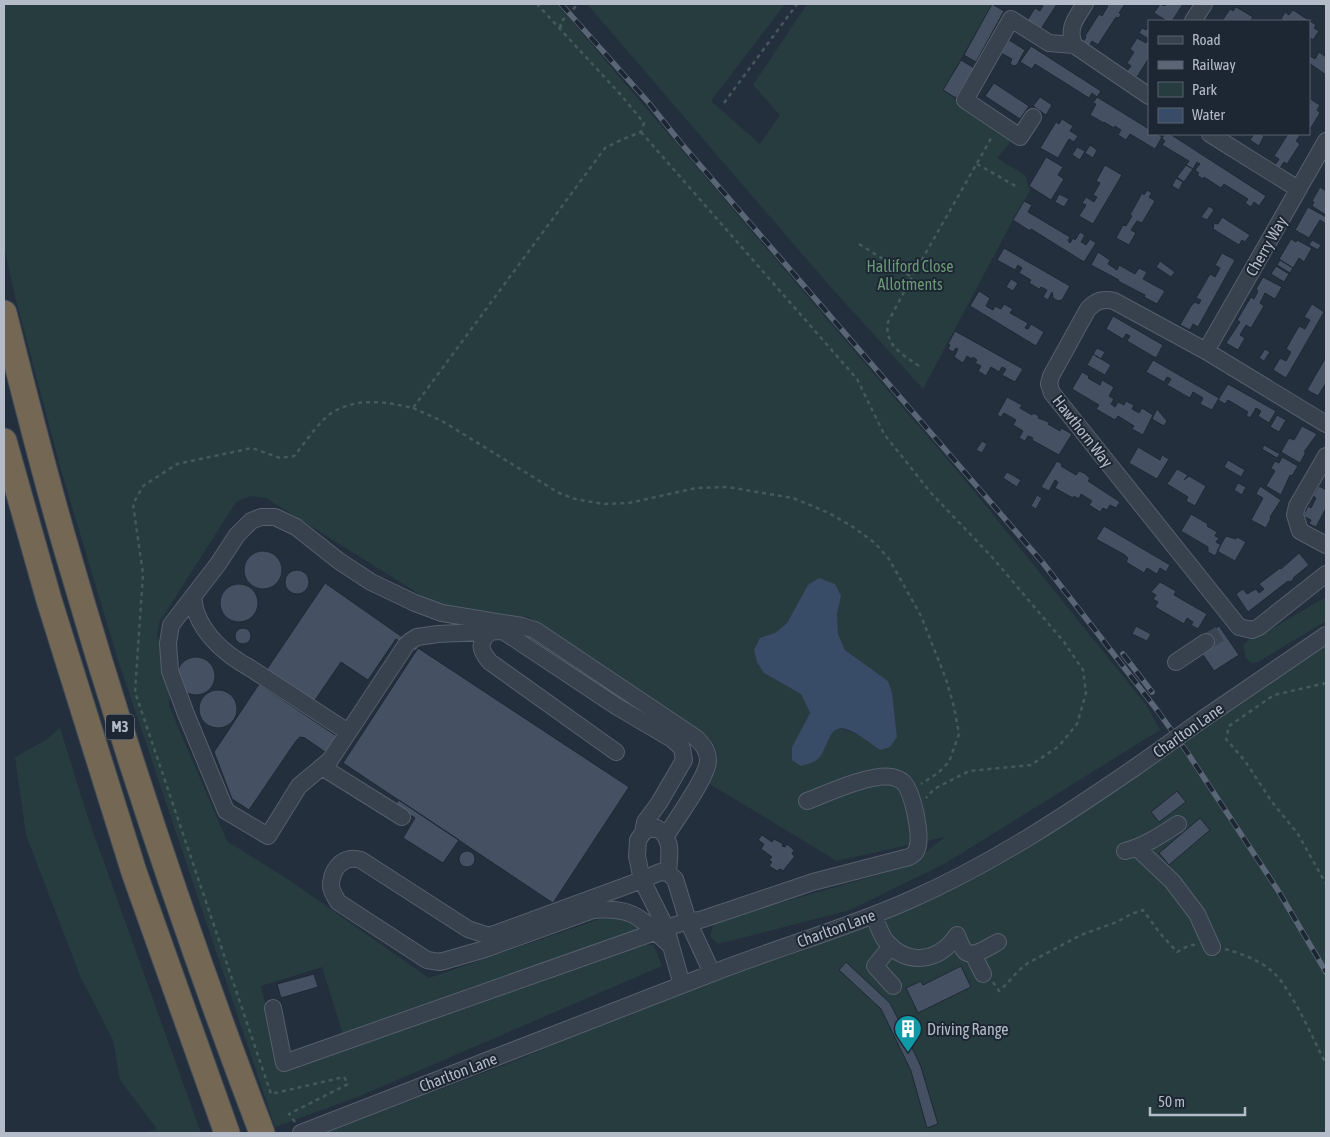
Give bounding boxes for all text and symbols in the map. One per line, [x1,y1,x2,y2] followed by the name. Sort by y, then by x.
[1148,20,1310,135] legend
[1192,31,1221,48] text: Road
[1192,56,1236,73] text: Railway
[1192,81,1217,98] text: Park
[1192,106,1225,123] text: Water
[1242,213,1291,279] street label: Cherry Way
[866,257,954,293] park label: Halliford Close Allotments
[1049,392,1117,471] street label: Hawthorn Way
[1149,699,1227,761] street label: Charlton Lane
[106,714,134,740] road number: M3
[794,906,878,950] street label: Charlton Lane
[893,1014,923,1053] building icon: Driving Range
[927,1020,1009,1039] place label: Driving Range
[417,1049,499,1095] street label: Charlton Lane
[1150,1084,1245,1116] scale bar
[1158,1093,1185,1110] text: 50 m

